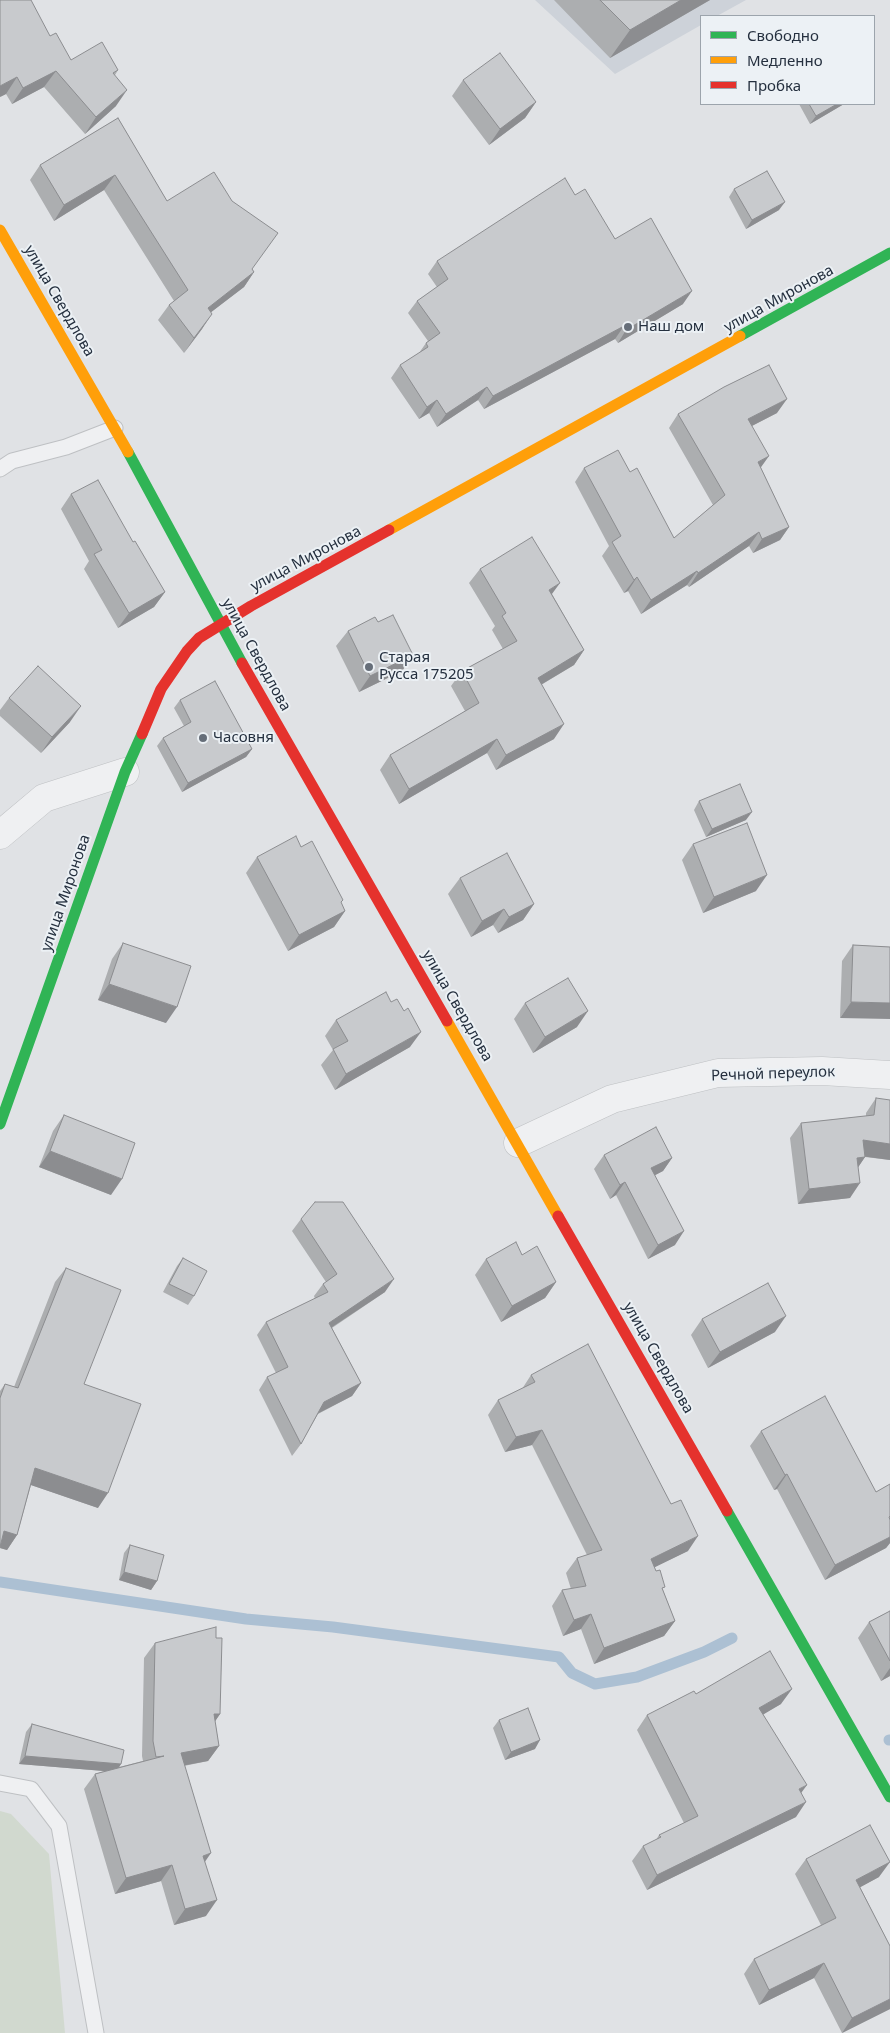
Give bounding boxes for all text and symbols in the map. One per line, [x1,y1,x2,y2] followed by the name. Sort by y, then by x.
[700,15,875,105] legend
[747,25,819,45] text: Свободно
[747,50,823,70] text: Медленно
[747,75,801,95] text: Пробка
[20,242,98,360] street label: улица Свердлова
[721,261,837,337] street label: улица Миронова
[638,318,704,336] place label: Наш дом
[622,321,634,333] marker: Наш дом
[248,522,364,596] street label: улица Миронова
[218,596,294,714] street label: улица Свердлова
[379,649,474,684] place label: Старая Русса 175205
[363,661,375,673] marker: Старая Русса 175205
[213,729,274,747] place label: Часовня
[197,732,209,744] marker: Часовня
[38,832,94,954] street label: улица Миронова
[418,947,496,1065] street label: улица Свердлова
[711,1063,835,1085] street label: Речной переулок
[619,1299,697,1417] street label: улица Свердлова

